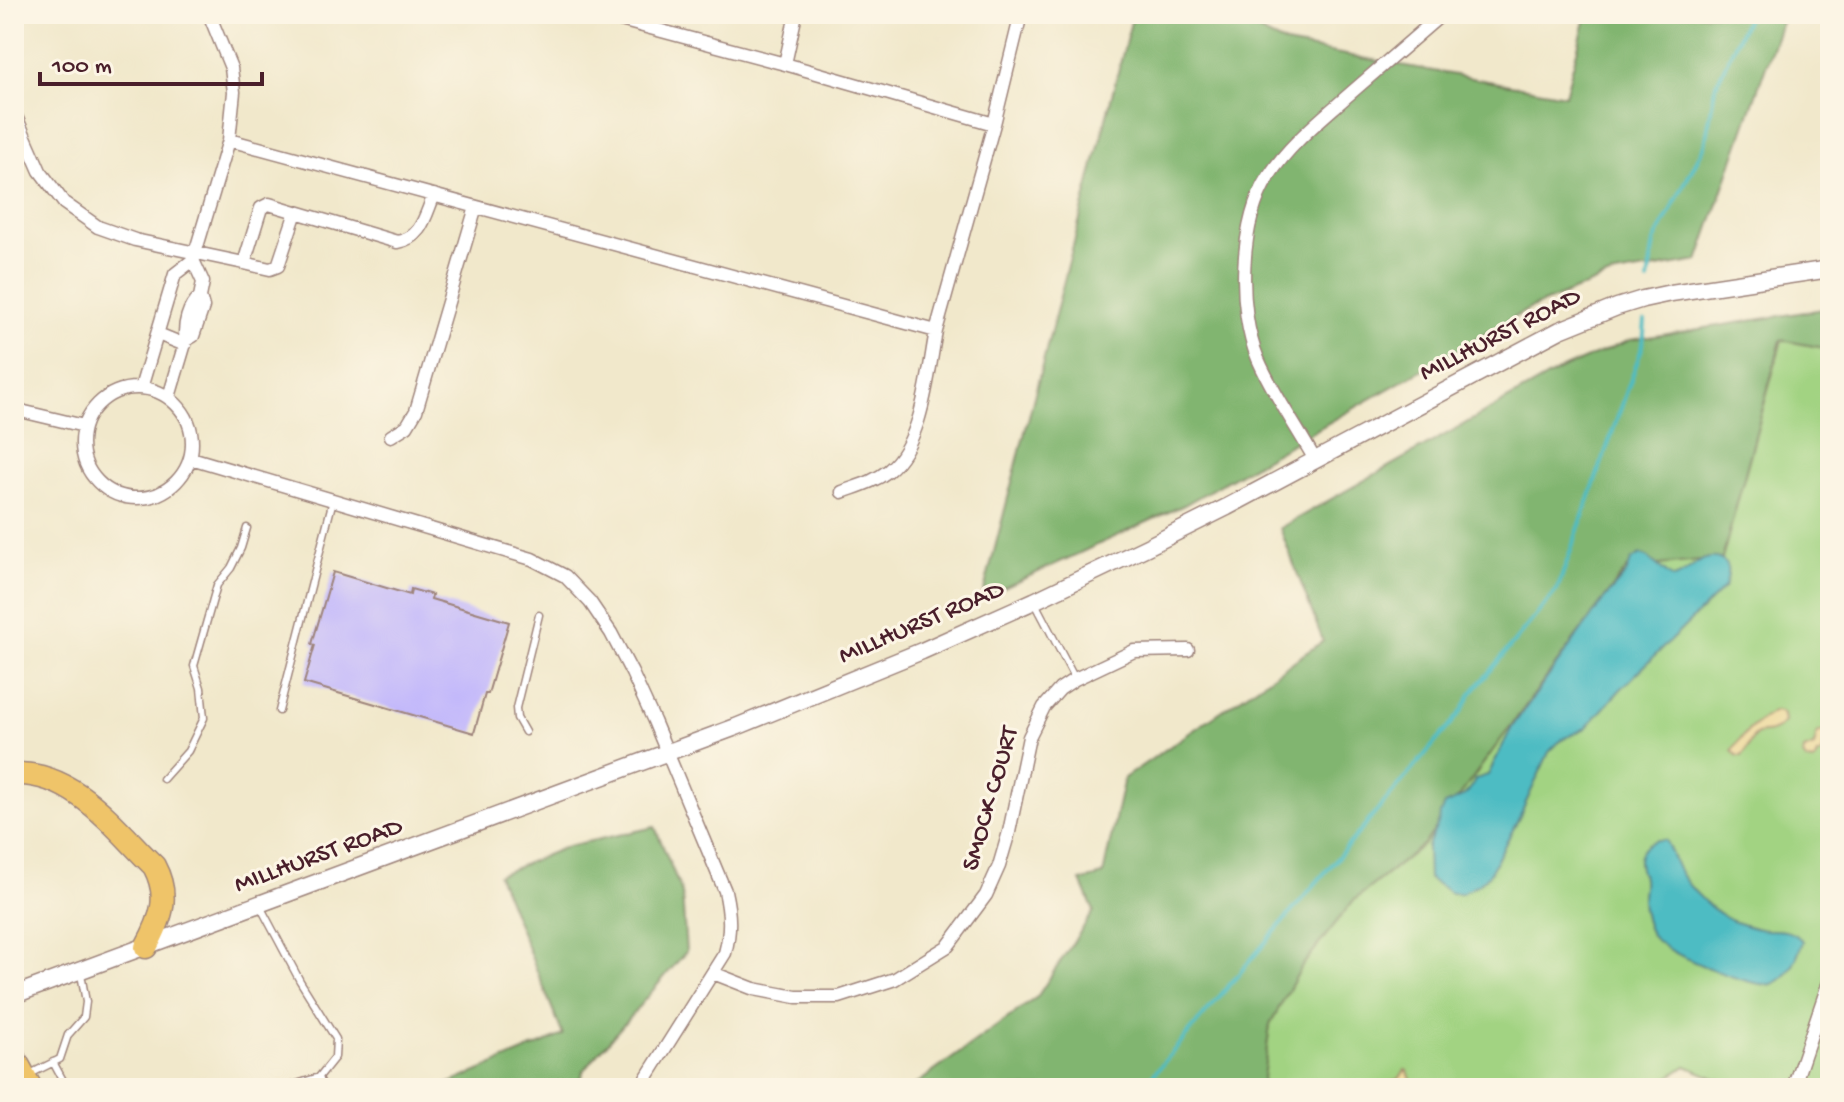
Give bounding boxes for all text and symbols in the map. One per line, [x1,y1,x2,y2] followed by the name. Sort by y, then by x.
[40,36,262,86] scale bar
[51,53,112,82] text: 100 m
[1415,282,1587,390] street label: MILLHURST ROAD
[835,575,1009,673] street label: MILLHURST ROAD
[957,722,1028,875] street label: SMOCK COURT
[231,812,407,902] street label: MILLHURST ROAD

